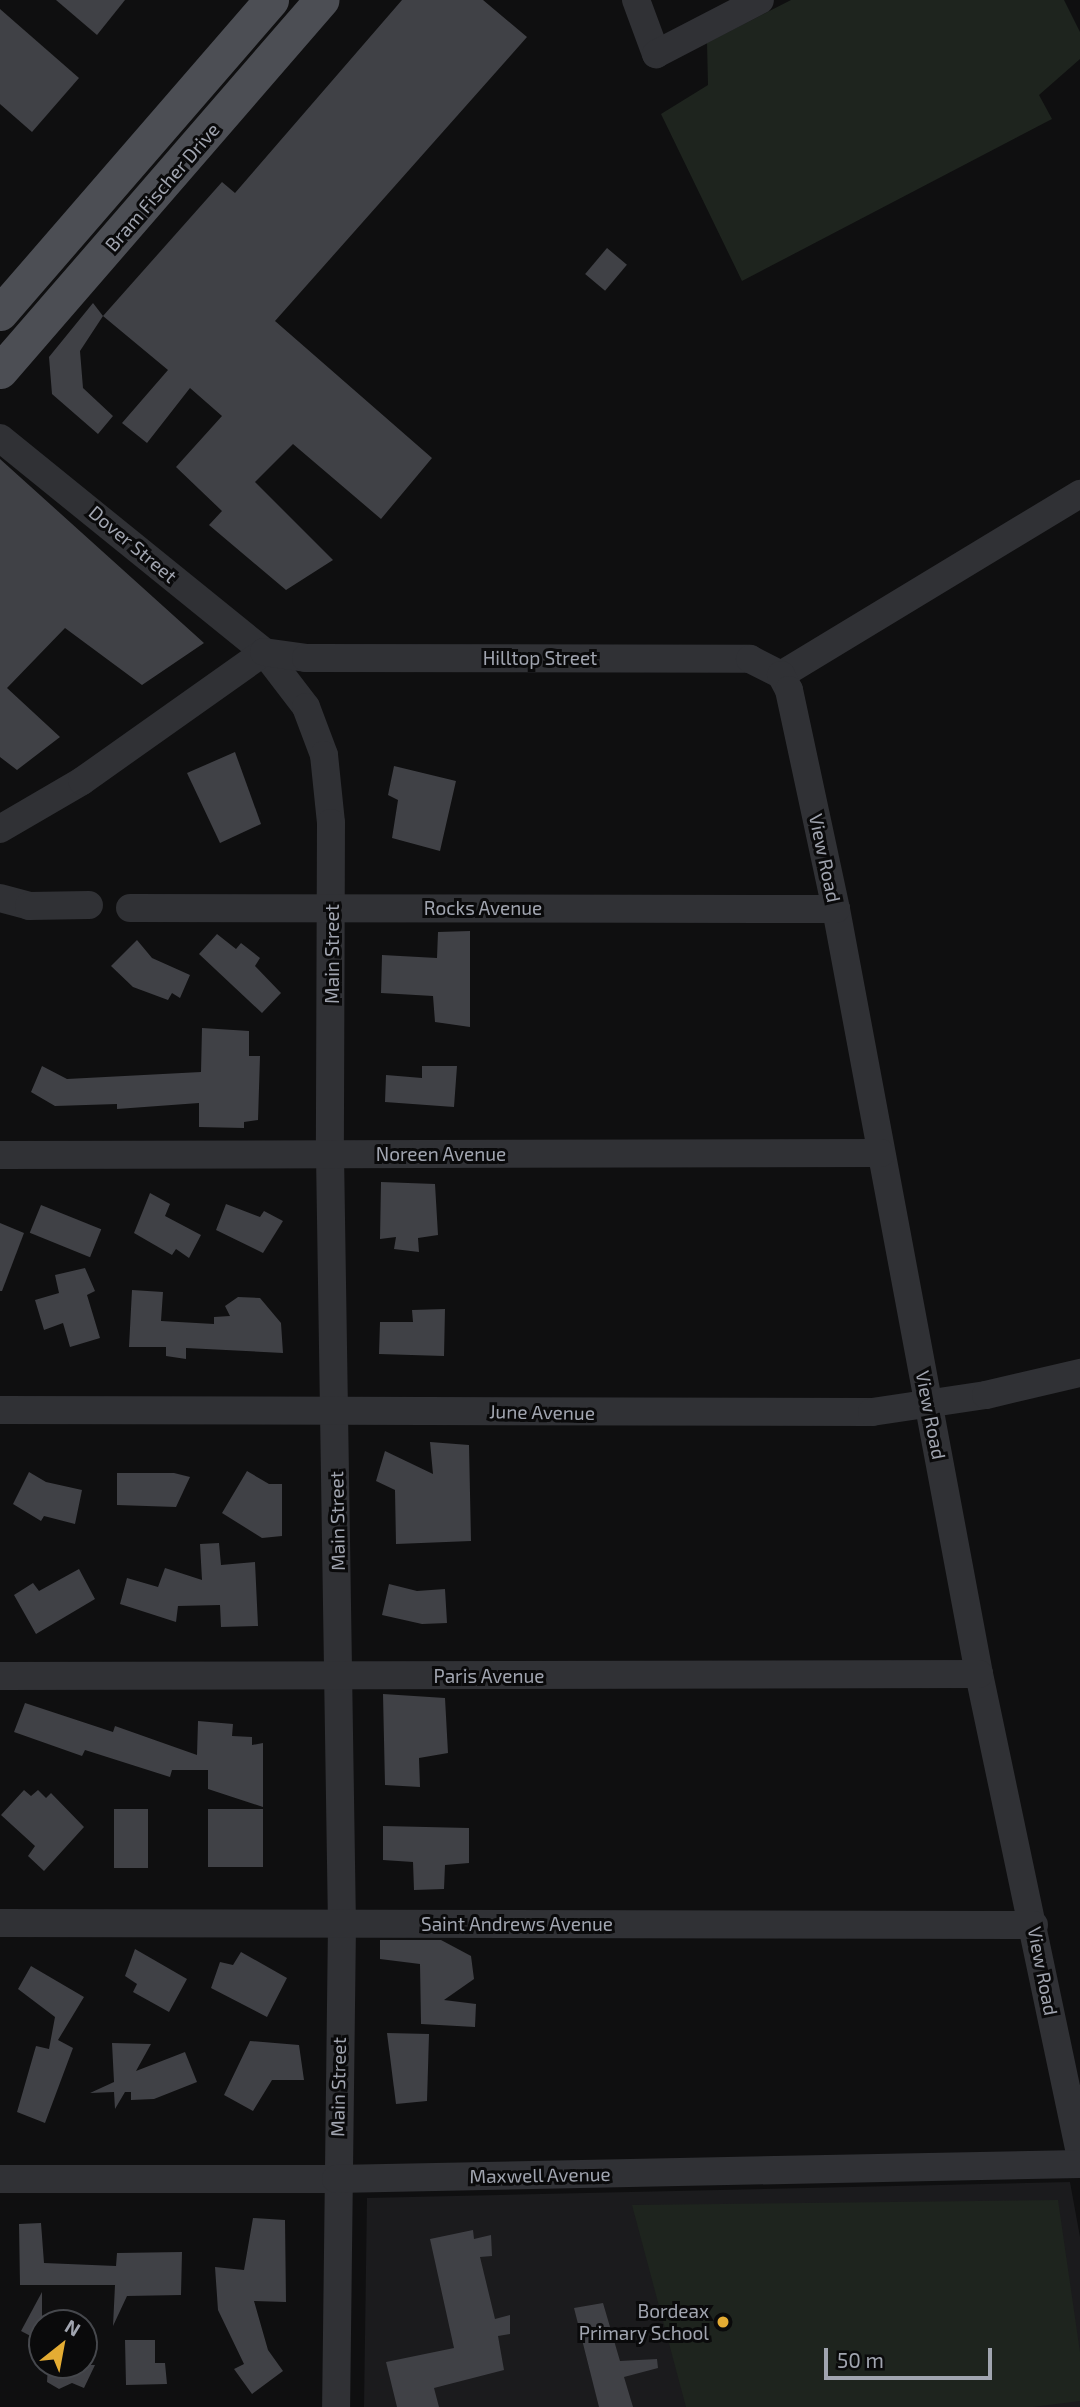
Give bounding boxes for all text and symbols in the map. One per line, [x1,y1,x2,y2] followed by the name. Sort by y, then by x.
[100,118,224,256] street label: Bram Fischer Drive
[84,501,182,587] street label: Dover Street
[483,647,597,669] street label: Hilltop Street
[804,812,846,904] street label: View Road
[424,897,542,919] street label: Rocks Avenue
[321,904,343,1004] street label: Main Street
[376,1143,506,1165] street label: Noreen Avenue
[911,1369,951,1461] street label: View Road
[489,1400,595,1424] street label: June Avenue
[325,1471,349,1571] street label: Main Street
[433,1665,545,1687] street label: Paris Avenue
[421,1913,613,1935] street label: Saint Andrews Avenue
[1023,1925,1063,2017] street label: View Road
[326,2037,350,2137] street label: Main Street
[469,2162,611,2188] street label: Maxwell Avenue
[578,2300,709,2344] place label: Bordeax Primary School
[28,2309,98,2379] north arrow
[61,2314,85,2341] text: N
[715,2314,731,2330] marker: Bordeax Primary School
[828,2334,996,2378] scale bar
[837,2347,884,2372] text: 50 m

